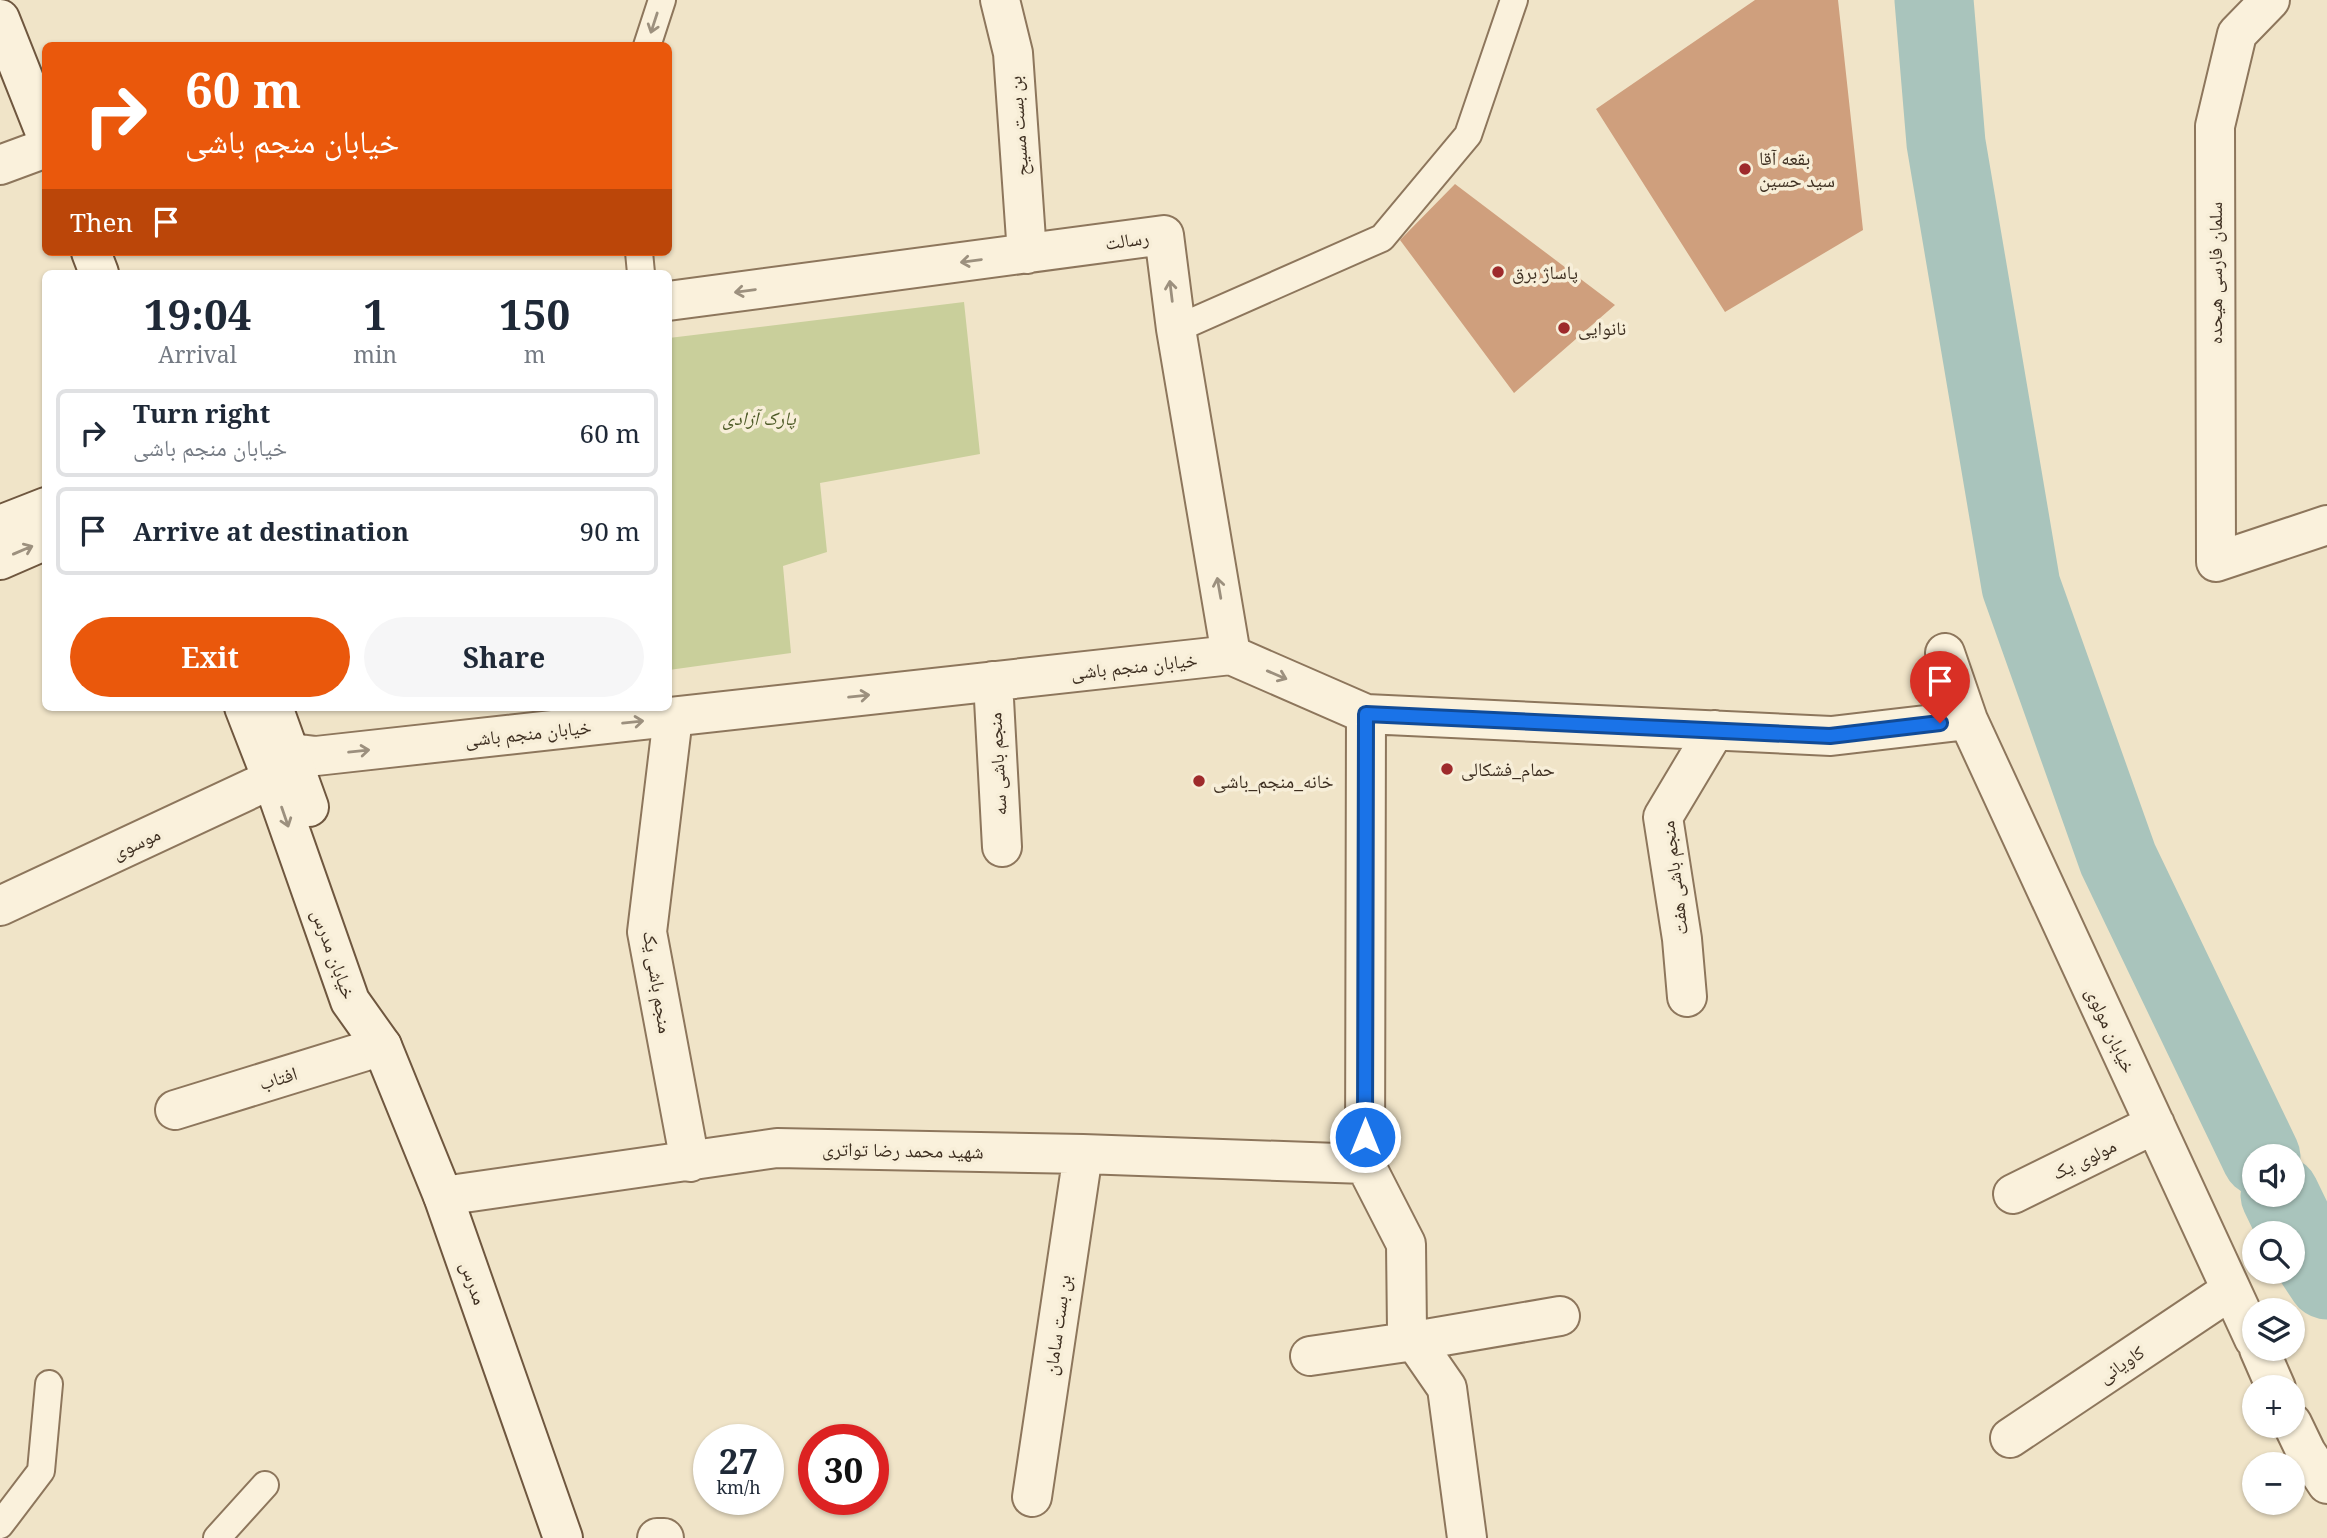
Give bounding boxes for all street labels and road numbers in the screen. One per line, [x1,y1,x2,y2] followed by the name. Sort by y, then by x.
[1002,75,1034,177] street label: بن بست مسیح
[2202,202,2228,344] street label: سلمان فارسی هیحده
[1103,224,1151,256] street label: رسالت
[1069,646,1199,686] street label: خیابان منجم باشی
[981,712,1013,816] street label: منجم باشی سه
[463,713,593,753] street label: خیابان منجم باشی
[1654,819,1694,937] street label: منجم باشی هفت
[108,821,164,865] street label: موسوی
[306,905,362,1003] street label: خیابان مدرس
[637,929,679,1035] street label: منجم باشی یک
[2080,983,2142,1077] street label: خیابان مولوی
[256,1060,300,1096] street label: افتاب
[2048,1132,2120,1186] street label: مولوی یک
[822,1136,984,1164] street label: شهید محمد رضا تواتری
[455,1258,493,1308] street label: مدرس
[1037,1273,1077,1377] street label: بن بست سامان
[2093,1339,2150,1389] street label: کاویانی

